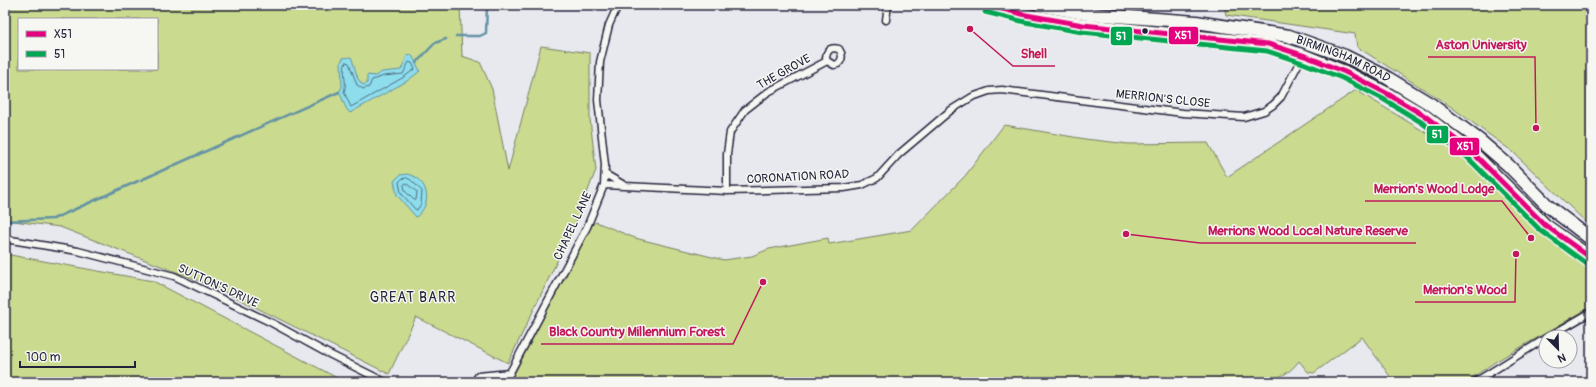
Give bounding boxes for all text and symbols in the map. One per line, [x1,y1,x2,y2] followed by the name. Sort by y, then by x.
[18,18,158,70] legend
[1110,26,1133,46] line badge: 51
[1140,26,1150,36] unlabelled marker
[1168,26,1199,45] line badge: X51
[54,27,72,42] text: X51
[1175,29,1191,42] text: X51
[1116,30,1126,43] text: 51
[1294,32,1394,86] street label: BIRMINGHAM ROAD
[1428,32,1535,57] callout: Aston University
[1435,37,1527,53] text: Aston University
[1013,41,1055,66] callout: Shell
[1021,46,1047,62] text: Shell
[54,47,65,62] text: 51
[755,51,813,93] street label: THE GROVE
[1115,87,1211,111] street label: MERRION'S CLOSE
[1426,125,1449,144] line badge: 51
[1432,128,1442,141] text: 51
[1449,137,1480,156] line badge: X51
[1457,140,1473,153] text: X51
[747,167,850,187] street label: CORONATION ROAD
[1365,176,1502,201] callout: Merrion's Wood Lodge
[1374,181,1495,197] text: Merrion's Wood Lodge
[551,189,595,263] street label: CHAPEL LANE
[1200,218,1416,243] callout: Merrions Wood Local Nature Reserve
[1208,223,1409,239] text: Merrions Wood Local Nature Reserve
[175,261,261,311] street label: SUTTON'S DRIVE
[1415,277,1515,302] callout: Merrion's Wood
[1423,282,1507,298] text: Merrion's Wood
[370,289,456,306] district label: GREAT BARR
[541,319,733,344] callout: Black Country Millennium Forest
[549,324,726,340] text: Black Country Millennium Forest
[1538,329,1578,369] north arrow
[20,343,135,369] scale bar
[26,350,61,365] text: 100 m
[1555,350,1568,365] text: N

